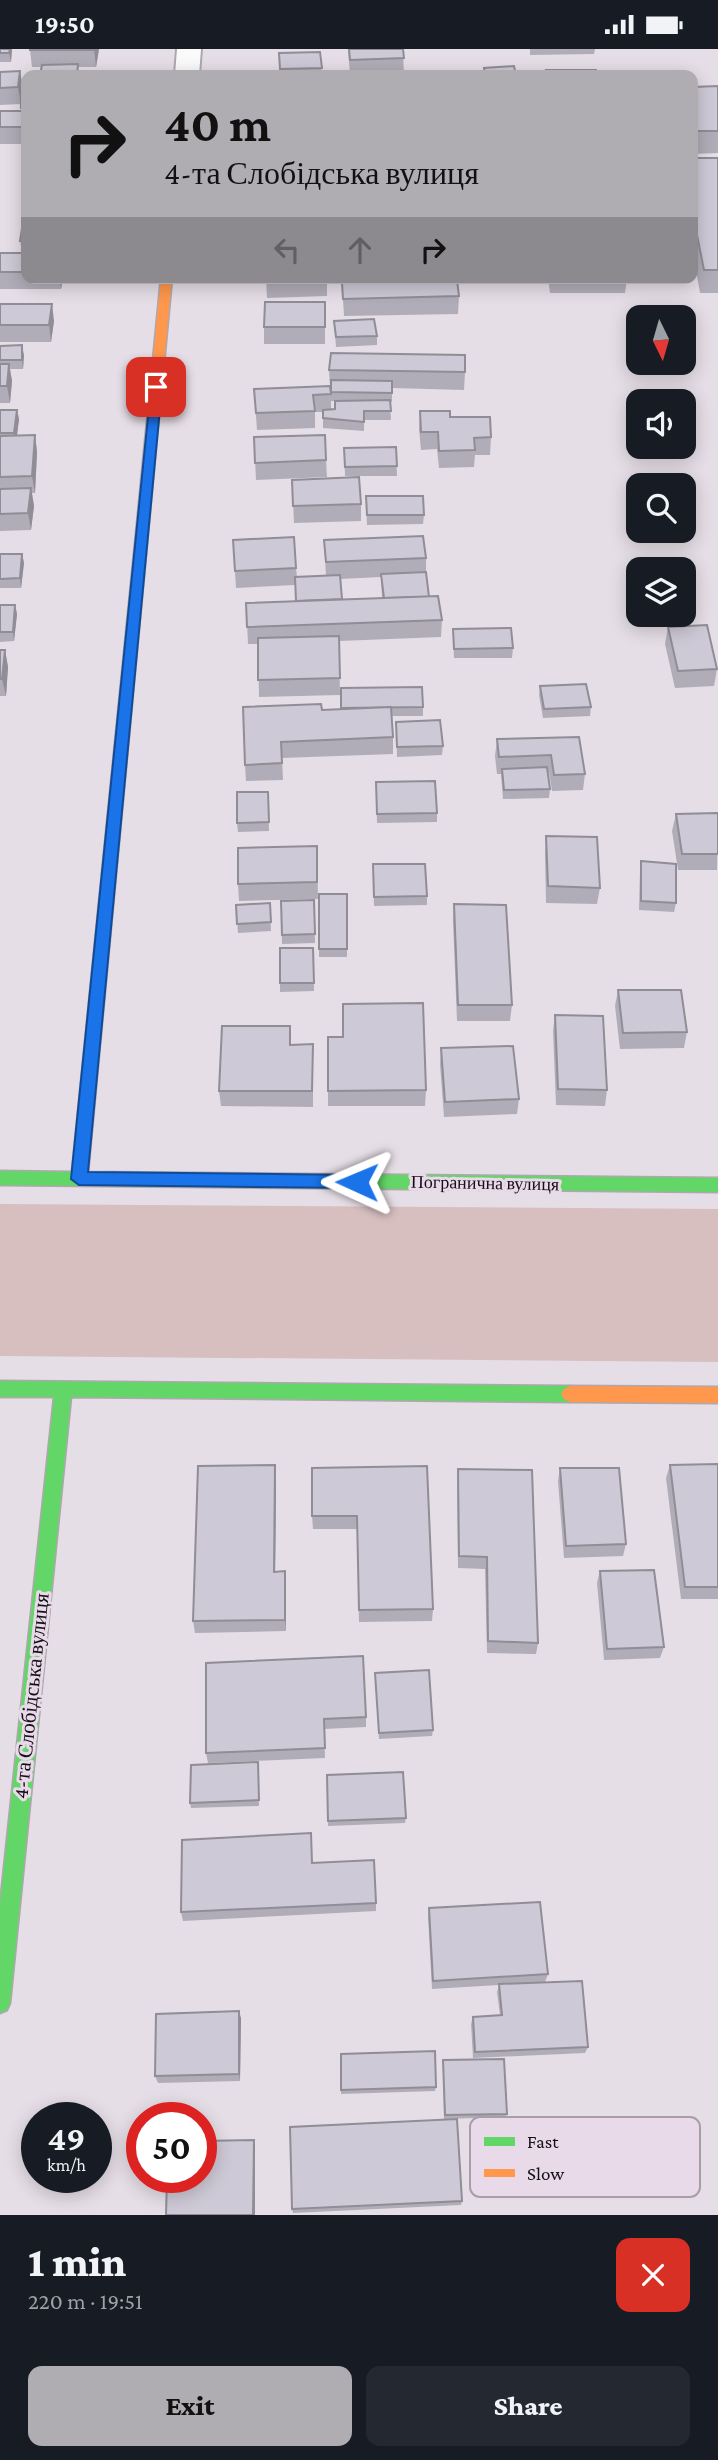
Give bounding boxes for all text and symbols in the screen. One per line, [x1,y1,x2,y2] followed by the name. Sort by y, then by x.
[35,10,95,39] text: 19:50
[164,97,271,152] text: 40 m
[49,98,140,189] icon: right
[164,155,479,191] text: 4-та Слобідська вулиця
[268,231,306,269] icon: left
[341,231,379,269] icon: ahead
[414,231,452,269] icon: right
[626,305,696,375] north arrow
[626,305,696,627] map controls
[126,357,186,417] pin
[137,368,175,406] icon: arrive
[626,389,696,459] button: sound
[626,473,696,543] button: search
[626,557,696,627] button: layers
[320,1145,394,1219] position arrow
[411,1172,559,1194] street label: Погранична вулиця
[8,1592,54,1800] street label: 4-та Слобідська вулиця
[126,2102,217,2193] speed limit sign: 50
[470,2117,700,2197] legend
[48,2119,85,2158] text: 49
[527,2131,559,2152] text: Fast
[47,2155,86,2175] text: km/h
[527,2163,564,2184] text: Slow
[28,2238,126,2285] text: 1 min
[616,2238,690,2312] button: close
[28,2288,143,2314] text: 220 m · 19:51
[28,2366,352,2446] button: Exit
[366,2366,690,2446] button: Share

